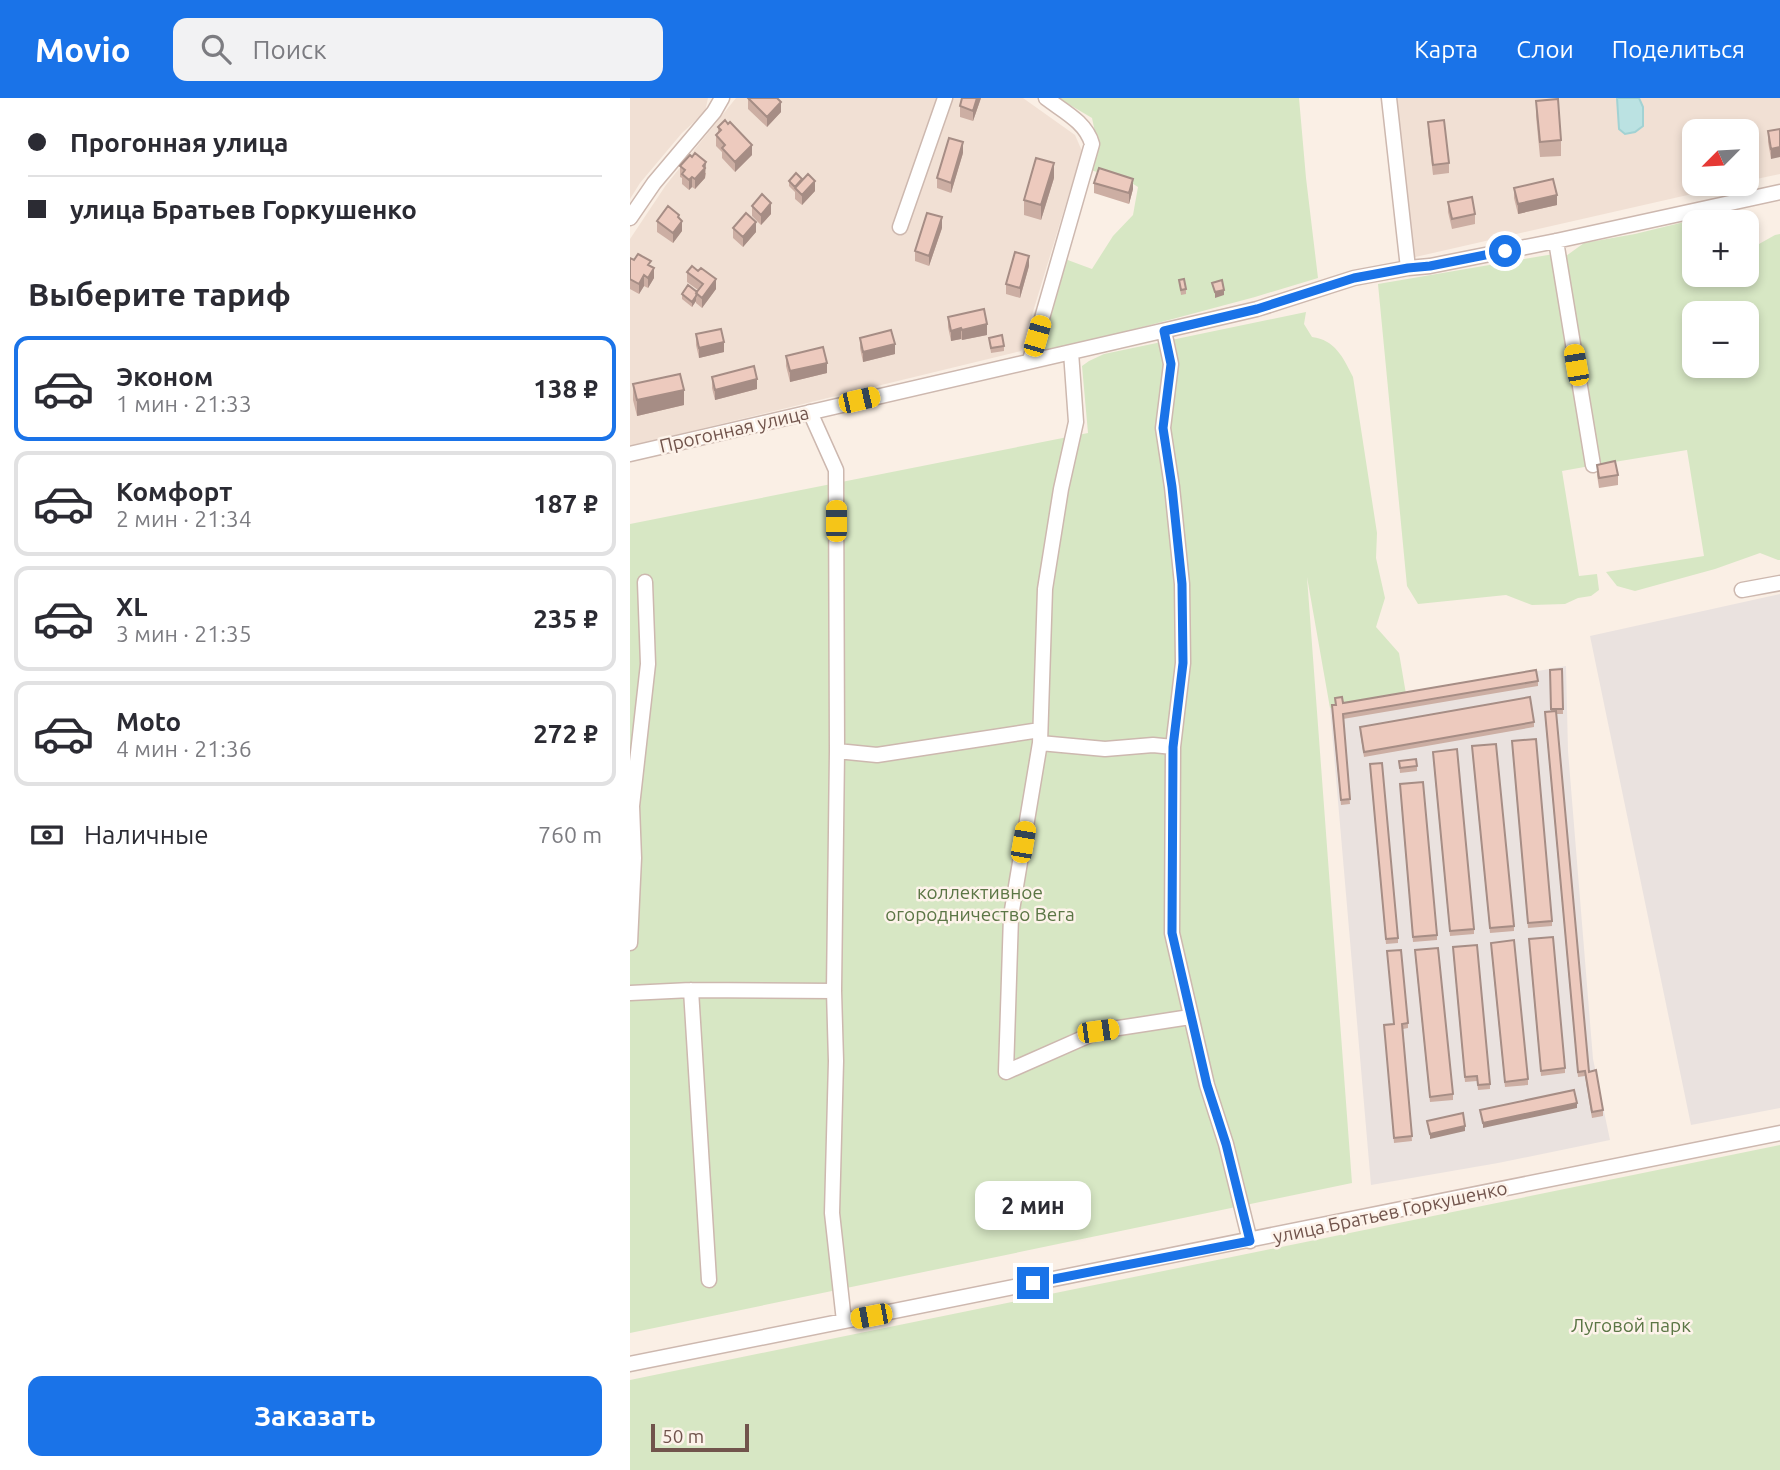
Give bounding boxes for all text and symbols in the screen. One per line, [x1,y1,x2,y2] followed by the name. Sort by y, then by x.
[173,18,663,81] search box
[197,30,235,68] icon: search
[35,31,131,68] text: Movio
[253,35,327,64] text: Поиск
[1414,36,1478,63] text: Карта
[1516,36,1574,63] text: Слои
[1612,36,1745,63] text: Поделиться
[1682,119,1759,196] north arrow
[1682,119,1759,378] map controls
[70,128,288,157] text: Прогонная улица
[70,195,417,224] text: улица Братьев Горкушенко
[1682,210,1759,287] button: +
[1489,235,1521,267] route start
[28,276,291,312] text: Выберите тариф
[1682,301,1759,378] button: −
[1022,313,1053,359] car
[1563,342,1590,388] car
[32,357,95,420] icon: car
[116,362,213,391] text: Эконом
[533,374,598,403] text: 138 ₽
[837,385,882,415] car
[116,391,252,416] text: 1 мин · 21:33
[657,401,811,457] street label: Прогонная улица
[32,472,95,535] icon: car
[116,477,232,506] text: Комфорт
[533,489,598,518] text: 187 ₽
[826,500,847,542] car
[116,506,252,531] text: 2 мин · 21:34
[32,587,95,650] icon: car
[116,592,147,621] text: XL
[533,604,598,633] text: 235 ₽
[116,621,252,646] text: 3 мин · 21:35
[32,702,95,765] icon: car
[116,707,181,736] text: Moto
[533,719,598,748] text: 272 ₽
[116,736,252,761] text: 4 мин · 21:36
[28,816,66,854] icon: cash
[1010,819,1037,865] car
[84,820,209,849] text: Наличные
[538,822,602,847] text: 760 m
[885,881,1075,925] park label: коллективное огородничество Вега
[1076,1018,1121,1044] car
[1271,1176,1509,1248] street label: улица Братьев Горкушенко
[975,1182,1091,1230] callout: 2 мин
[1001,1193,1065,1218] text: 2 мин
[1017,1267,1049,1299] route end
[849,1302,894,1330] car
[1571,1314,1691,1336] park label: Луговой парк
[28,1376,602,1456] button: Заказать
[651,1421,749,1453] scale bar
[662,1425,704,1447] text: 50 m

